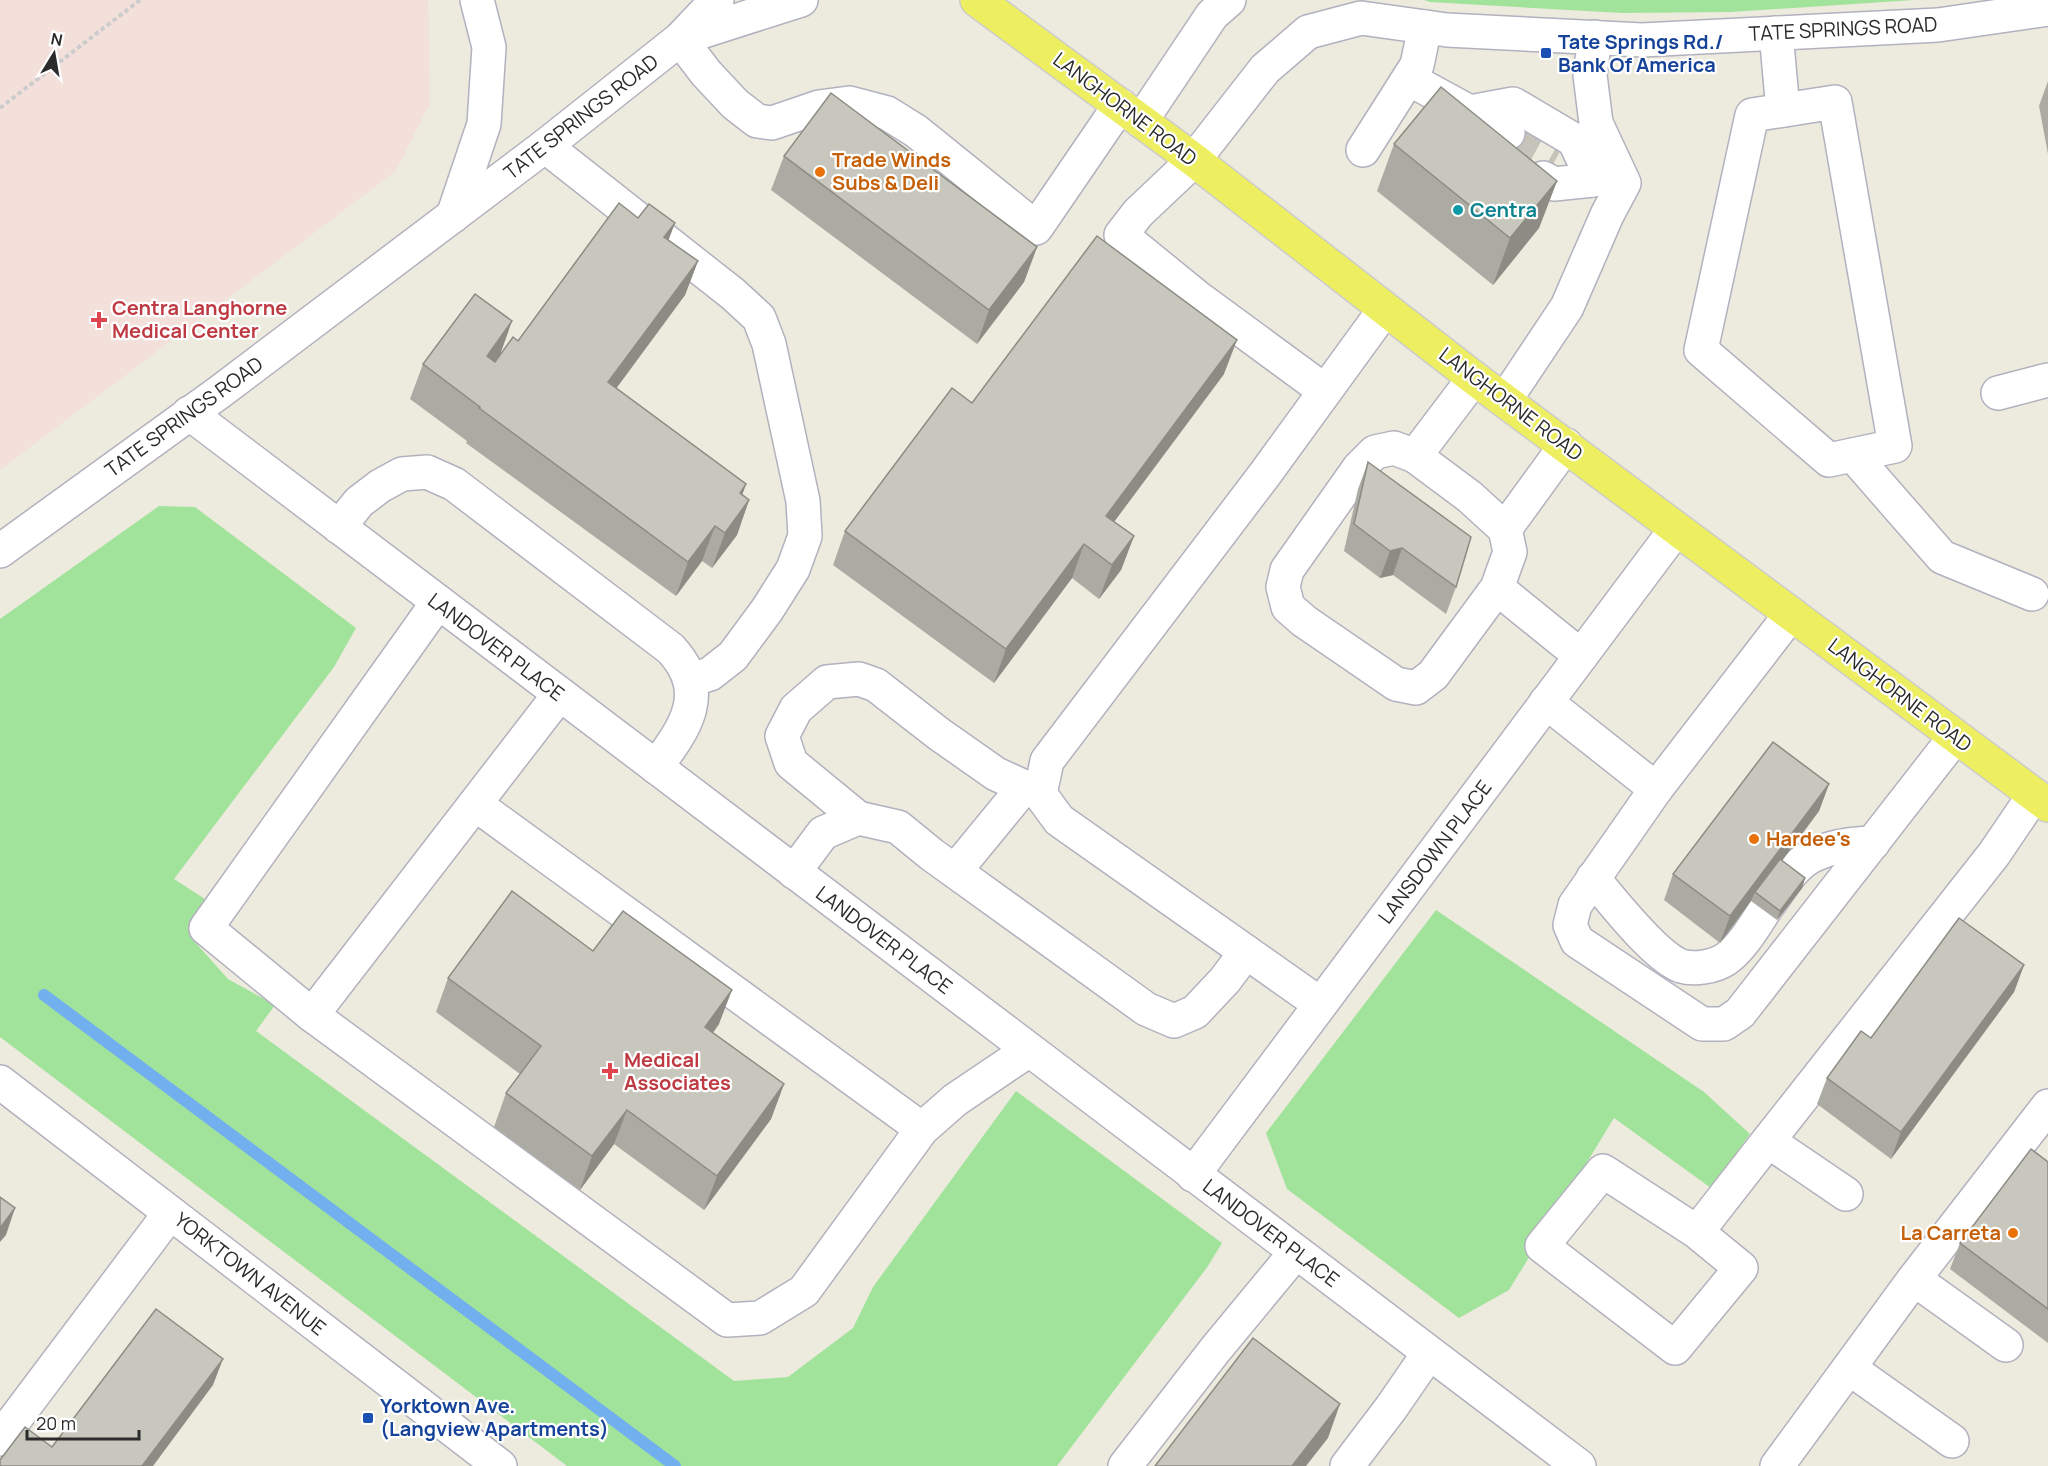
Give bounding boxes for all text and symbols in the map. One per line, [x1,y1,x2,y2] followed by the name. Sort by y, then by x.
[1748,10,1938,47] street label: TATE SPRINGS ROAD
[24,24,84,84] north arrow
[49,27,65,51] text: N
[1558,28,1723,78] place label: Tate Springs Rd./ Bank Of America
[1048,46,1203,172] street label: LANGHORNE ROAD
[1539,46,1553,60] marker: Tate Springs Rd./ Bank Of America
[498,48,663,185] street label: TATE SPRINGS ROAD
[832,146,951,196] place label: Trade Winds Subs & Deli
[813,165,827,179] marker: Trade Winds Subs & Deli
[1470,196,1537,223] place label: Centra
[1451,203,1465,217] marker: Centra
[112,294,287,344] place label: Centra Langhorne Medical Center
[90,311,108,329] marker: Centra Langhorne Medical Center
[1434,341,1589,467] street label: LANGHORNE ROAD
[99,350,268,483] street label: TATE SPRINGS ROAD
[423,586,570,707] street label: LANDOVER PLACE
[1823,632,1978,758] street label: LANGHORNE ROAD
[1372,775,1497,929] street label: LANSDOWN PLACE
[1766,825,1851,852] place label: Hardee's
[1747,832,1761,846] marker: Hardee's
[811,879,958,1000] street label: LANDOVER PLACE
[624,1046,731,1096] place label: Medical Associates
[601,1062,619,1080] marker: Medical Associates
[1198,1172,1345,1293] street label: LANDOVER PLACE
[169,1206,332,1341] street label: YORKTOWN AVENUE
[1901,1219,2001,1246] place label: La Carreta
[2006,1226,2020,1240] marker: La Carreta
[380,1392,609,1442] place label: Yorktown Ave. (Langview Apartments)
[27,1403,140,1441] scale bar
[36,1411,76,1435] text: 20 m
[361,1411,375,1425] marker: Yorktown Ave. (Langview Apartments)

